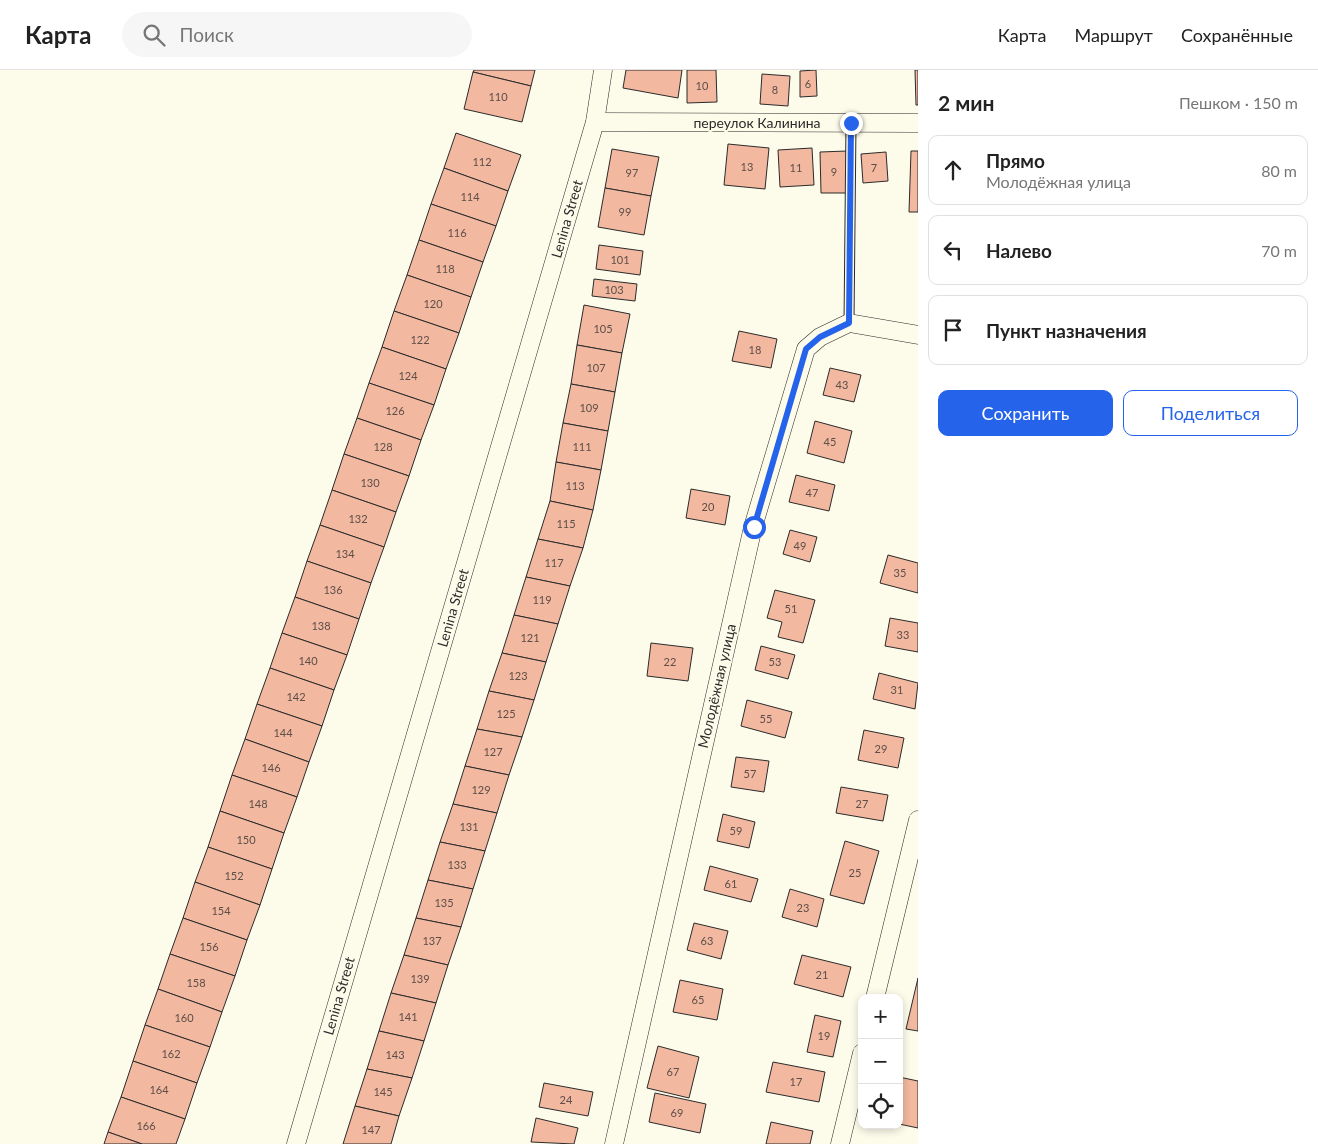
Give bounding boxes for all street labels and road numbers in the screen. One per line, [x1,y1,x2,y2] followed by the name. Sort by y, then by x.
[693,114,821,131] street label: переулок Калинина
[547,178,586,260] street label: Lenina Street
[433,567,472,649] street label: Lenina Street
[694,622,739,750] street label: Молодёжная улица
[319,955,358,1037] street label: Lenina Street

